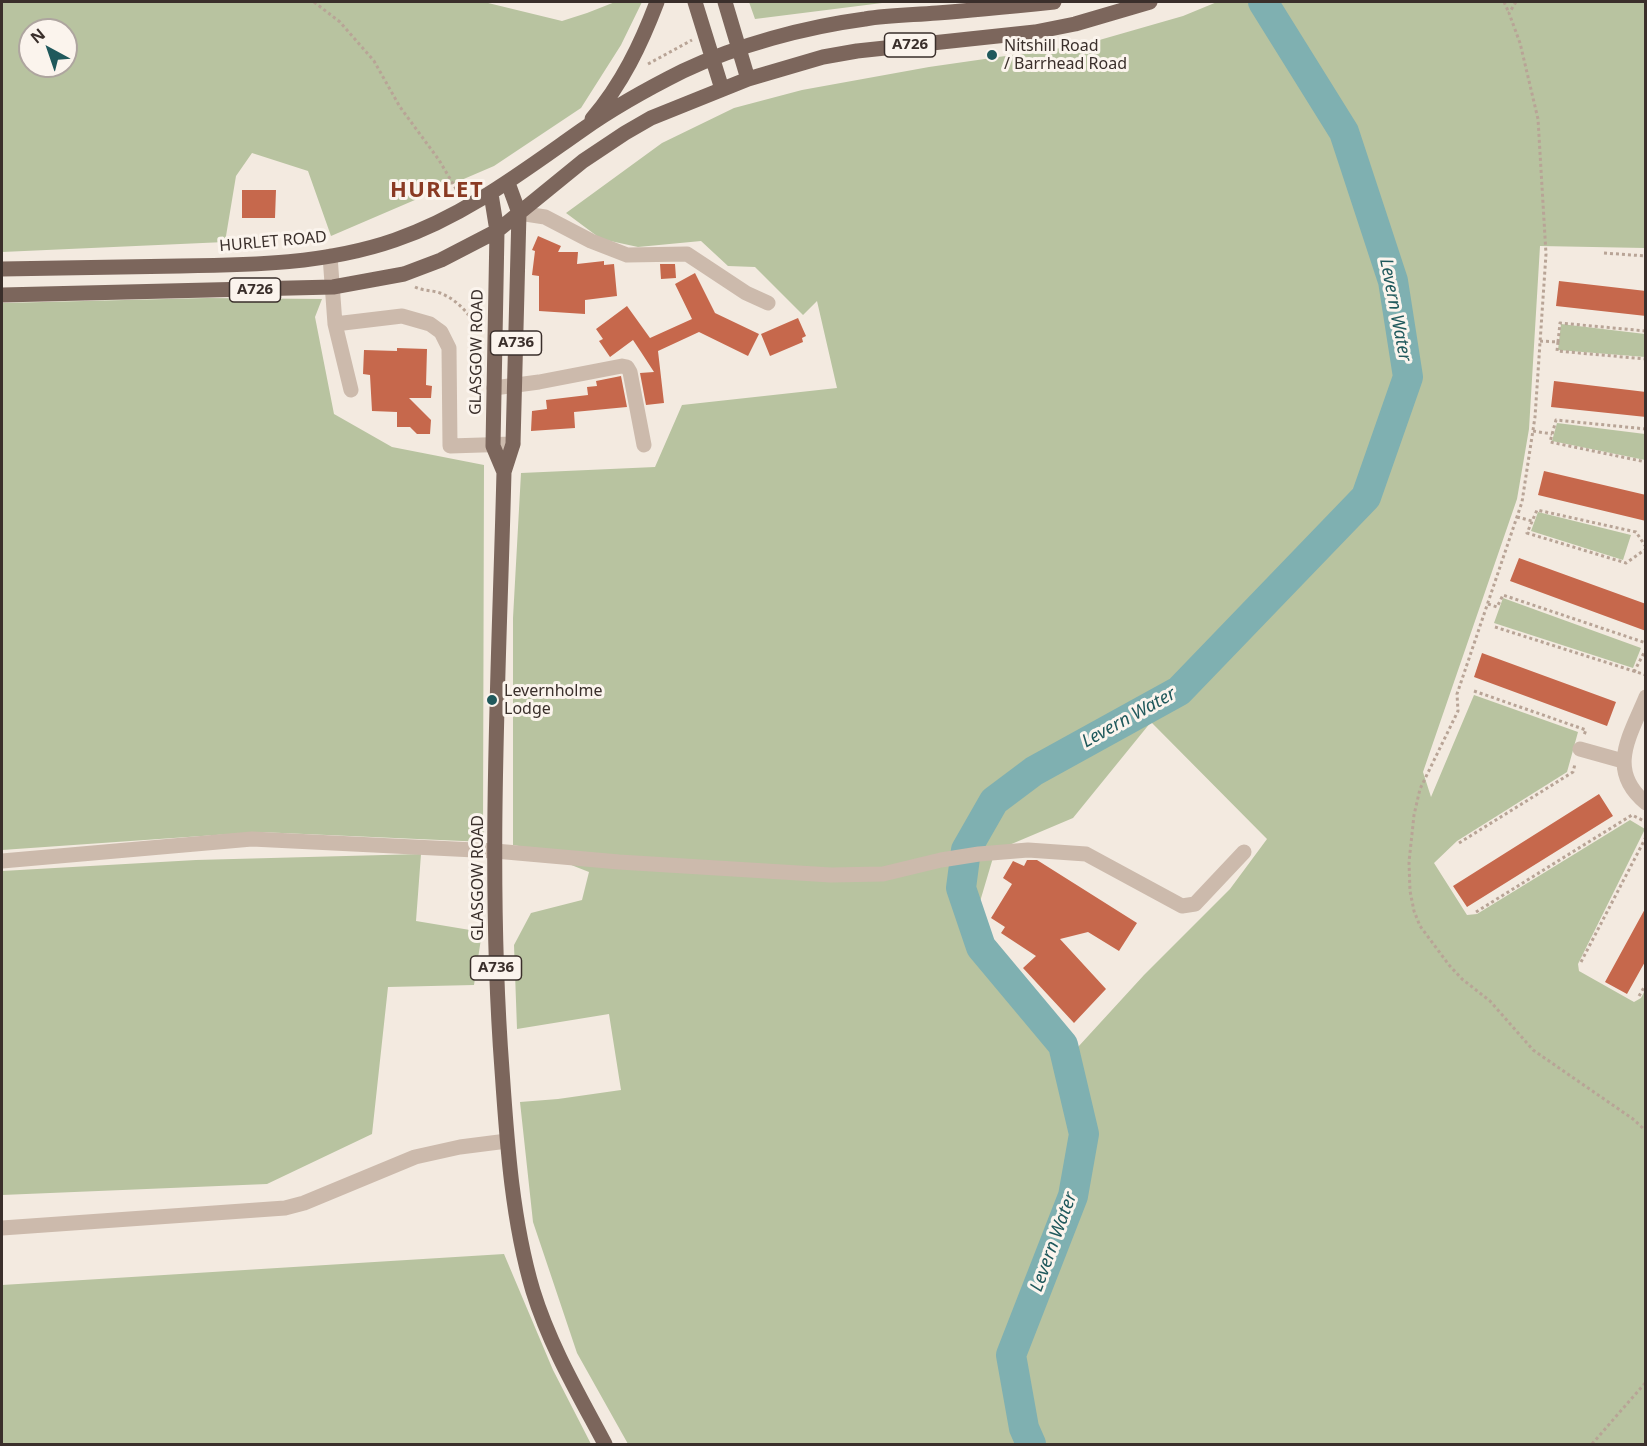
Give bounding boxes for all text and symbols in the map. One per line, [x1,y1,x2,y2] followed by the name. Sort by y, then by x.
[18,18,78,78] north arrow
[26,23,50,48] text: N
[884,33,936,57] road number: A726
[1004,36,1127,74] place label: Nitshill Road / Barrhead Road
[985,48,999,62] marker: Nitshill Road / Barrhead Road
[390,178,484,204] district label: HURLET
[218,228,328,256] street label: HURLET ROAD
[1374,257,1416,363] water label: Levern Water
[230,278,280,302] road number: A726
[466,289,488,415] street label: GLASGOW ROAD
[490,331,542,355] road number: A736
[504,681,602,719] place label: Levernholme Lodge
[1078,683,1180,753] water label: Levern Water
[485,693,499,707] marker: Levernholme Lodge
[468,815,488,941] street label: GLASGOW ROAD
[470,956,522,980] road number: A736
[1026,1189,1082,1295] water label: Levern Water

